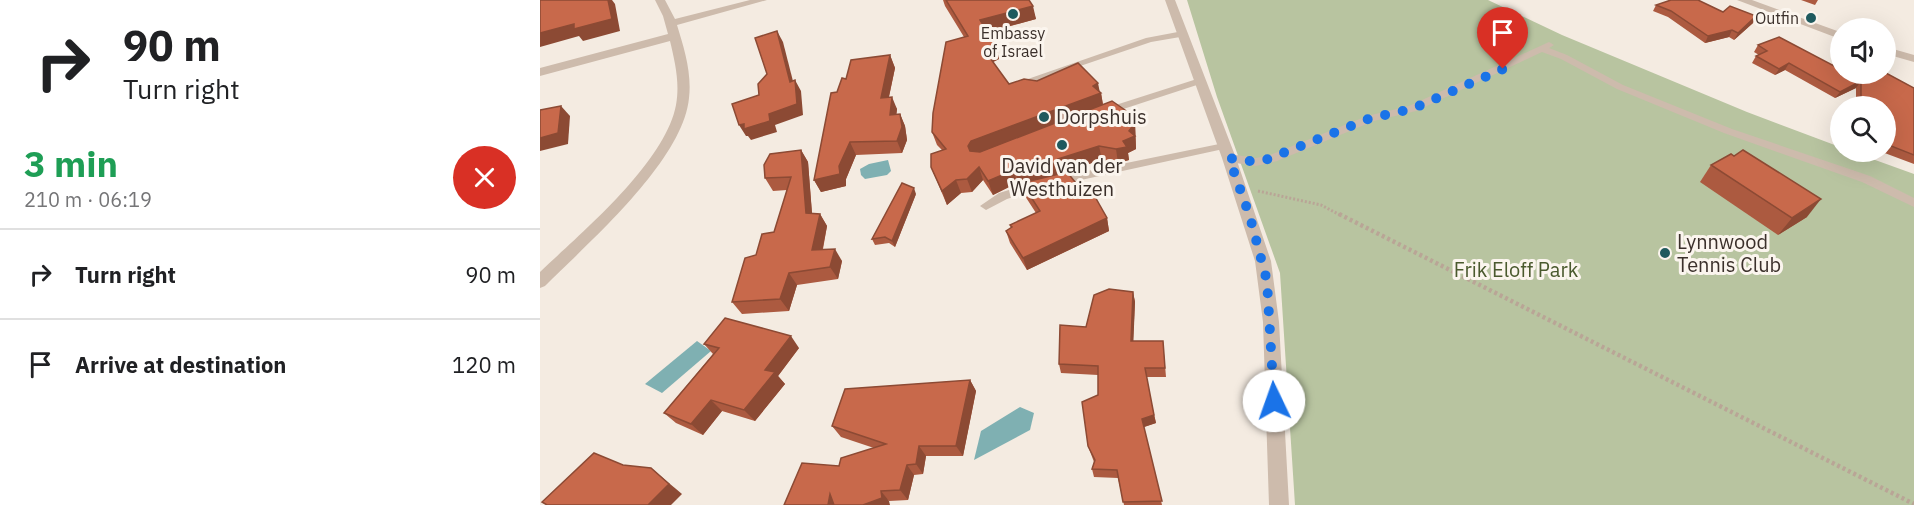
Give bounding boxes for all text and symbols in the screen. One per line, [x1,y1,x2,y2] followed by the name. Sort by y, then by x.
[1006,7,1020,21] marker: Embassy of Israel
[1477,7,1528,69] pin
[1755,8,1799,28] place label: Outfin
[1804,11,1818,25] marker: Outfin
[1486,16,1519,49] icon: arrive
[123,18,221,73] text: 90 m
[1830,18,1896,162] map controls
[1830,18,1896,84] button: sound
[981,23,1045,61] place label: Embassy of Israel
[24,24,102,102] icon: right
[123,71,240,106] text: Turn right
[1830,96,1896,162] button: search
[1056,103,1147,130] place label: Dorpshuis
[1037,110,1051,124] marker: Dorpshuis
[1055,138,1069,152] marker: David van der Westhuizen
[24,140,118,187] text: 3 min
[453,146,516,209] button: close
[1001,152,1123,202] place label: David van der Westhuizen
[24,186,152,213] text: 210 m · 06:19
[1677,228,1781,278] place label: Lynnwood Tennis Club
[1658,246,1672,260] marker: Lynnwood Tennis Club
[1454,256,1579,283] park label: Frik Eloff Park
[24,258,57,291] icon: right
[75,260,176,289] text: Turn right
[465,260,516,289] text: 90 m
[24,348,57,381] icon: arrive
[75,350,286,379] text: Arrive at destination
[452,350,516,379] text: 120 m
[1242,369,1306,433] position arrow

